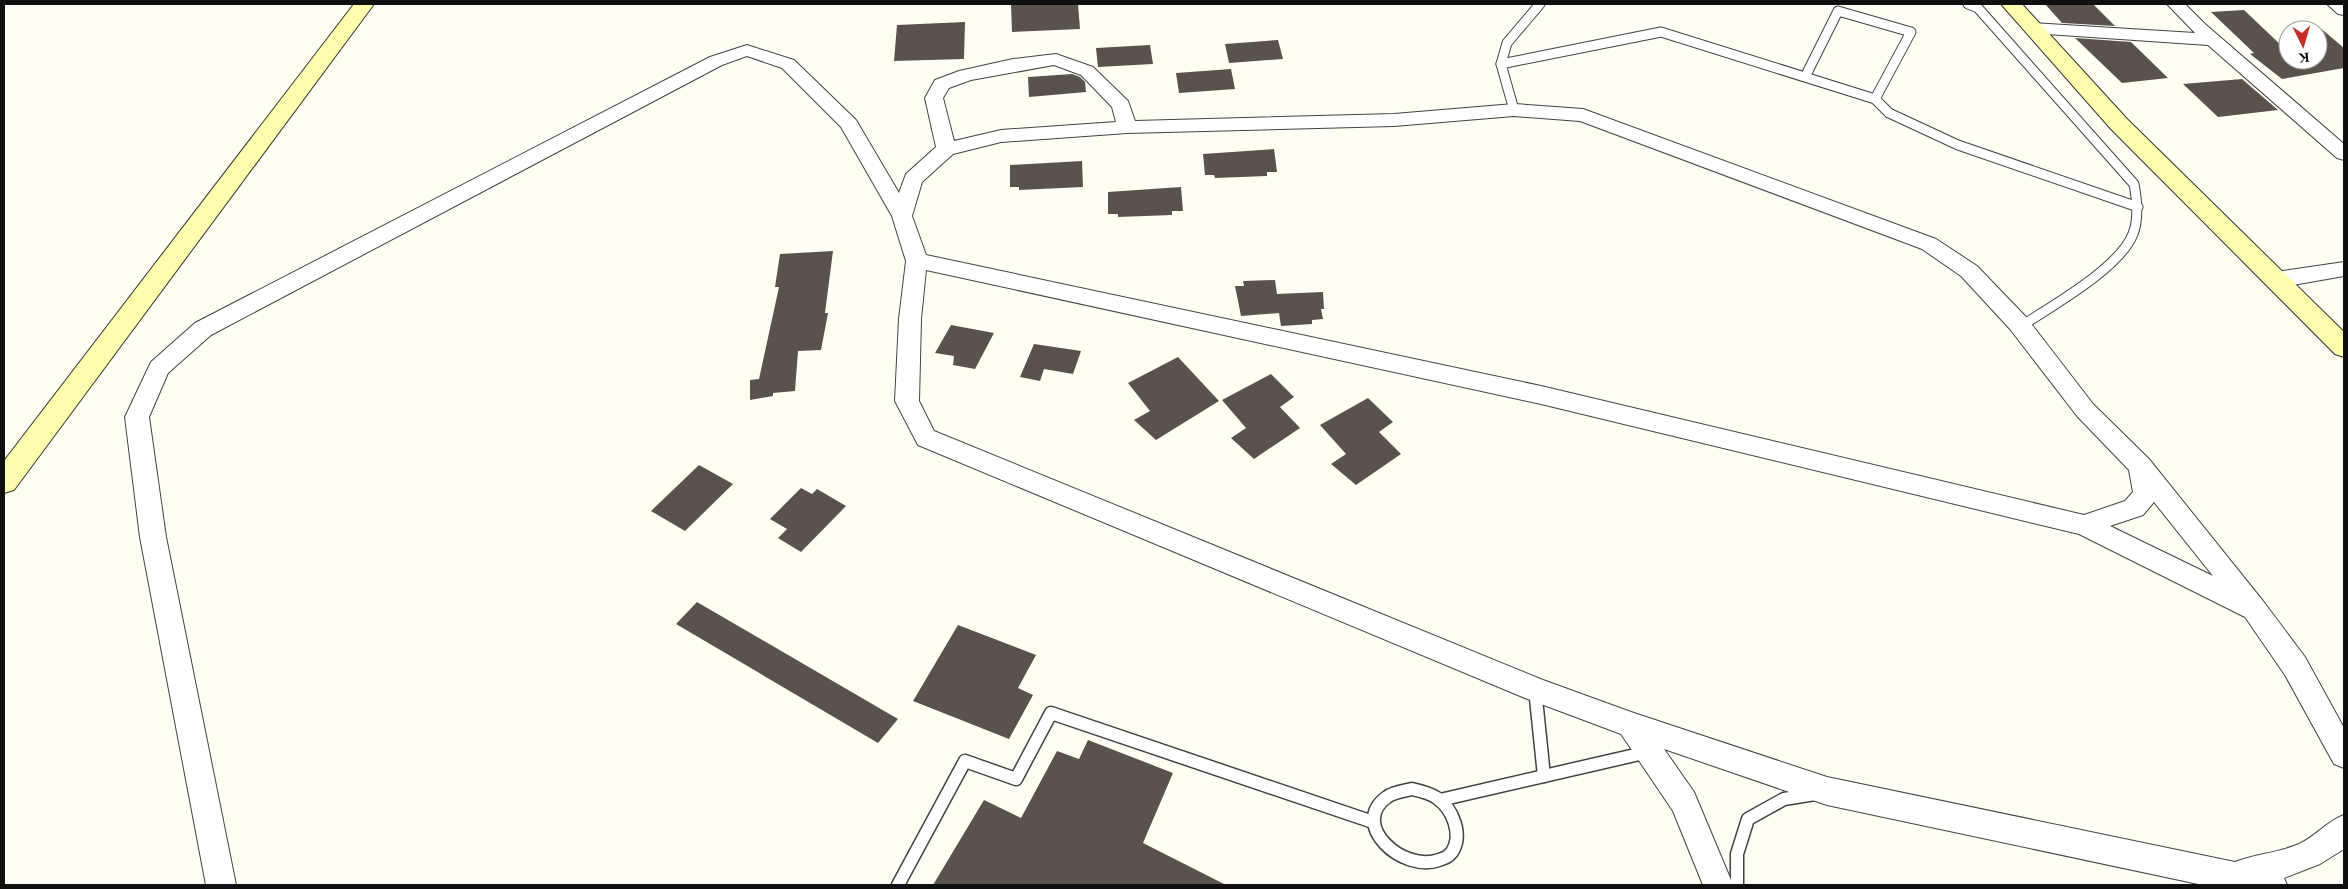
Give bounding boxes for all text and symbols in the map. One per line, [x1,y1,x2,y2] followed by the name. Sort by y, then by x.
[2278,20,2328,70] north arrow
[2298,50,2310,65] text: K

